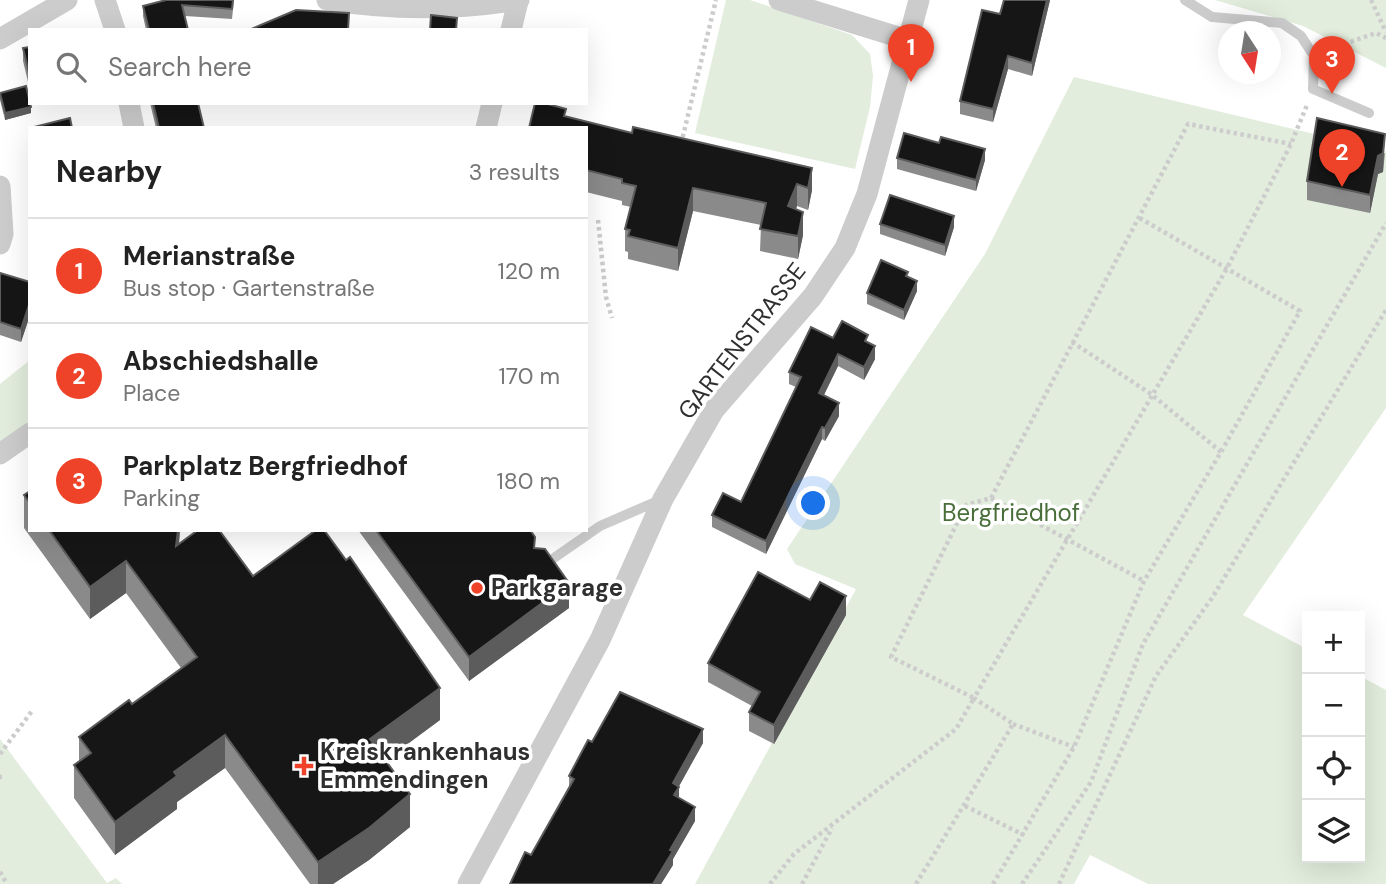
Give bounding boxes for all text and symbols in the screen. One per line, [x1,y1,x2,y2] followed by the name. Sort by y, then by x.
[1218,21,1281,84] north arrow
[888,24,934,82] pin: 1
[28,28,588,105] search box
[1309,36,1355,94] pin: 3
[52,48,90,86] icon: search
[108,50,251,84] text: Search here
[1319,129,1365,187] pin: 2
[56,152,162,191] text: Nearby
[469,157,560,187] text: 3 results
[123,239,295,273] text: Merianstraße
[75,256,83,286] text: 1
[497,256,560,286] text: 120 m
[671,256,812,425] street label: GARTENSTRASSE
[123,273,375,303] text: Bus stop · Gartenstraße
[123,344,319,378] text: Abschiedshalle
[72,361,86,391] text: 2
[499,361,560,391] text: 170 m
[123,378,180,408] text: Place
[123,449,408,483] text: Parkplatz Bergfriedhof
[72,466,86,496] text: 3
[496,466,560,496] text: 180 m
[123,483,200,513] text: Parking
[796,486,830,520] your location
[942,497,1080,528] park label: Bergfriedhof
[491,572,623,603] place label: Parkgarage
[469,580,485,596] marker: Parkgarage
[1302,611,1365,863] map controls
[1302,611,1365,674] button: +
[1302,674,1365,737] button: −
[320,736,530,795] place label: Kreiskrankenhaus Emmendingen
[1302,737,1365,800] button: locate
[294,756,314,776] marker: Kreiskrankenhaus Emmendingen
[1302,800,1365,863] button: layers

